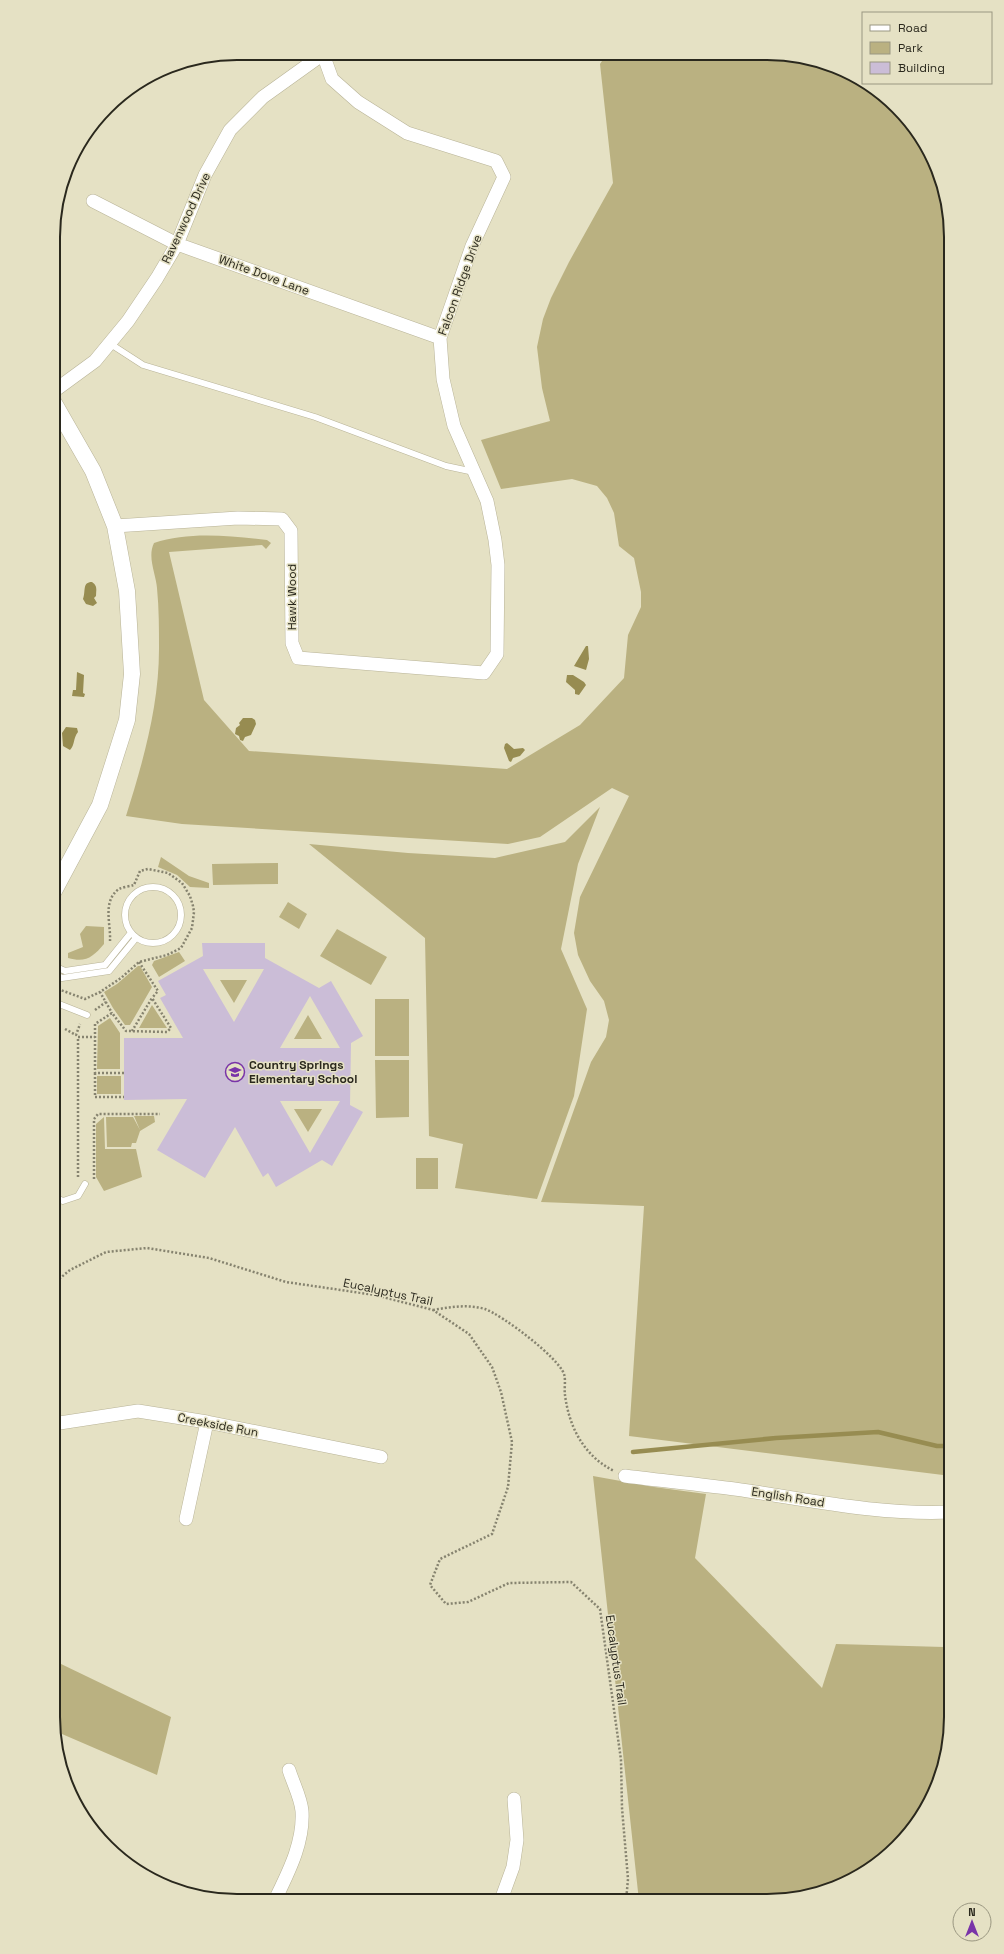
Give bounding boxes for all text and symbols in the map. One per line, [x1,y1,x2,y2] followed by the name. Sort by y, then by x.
[862,12,992,84] legend
[898,20,927,36] text: Road
[898,40,923,56] text: Park
[898,60,945,76] text: Building
[158,170,214,266] street label: Ravenwood Drive
[434,232,486,338] street label: Falcon Ridge Drive
[216,251,312,299] street label: White Dove Lane
[284,564,300,630] street label: Hawk Wood
[249,1057,357,1087] place label: Country Springs Elementary School
[224,1061,246,1083] school or university icon: Country Springs Elementary School
[342,1275,434,1309] street label: Eucalyptus Trail
[176,1409,260,1441] street label: Creekside Run
[750,1483,826,1511] street label: English Road
[602,1614,630,1706] street label: Eucalyptus Trail
[952,1902,992,1942] north arrow
[968,1905,976,1919] text: N

